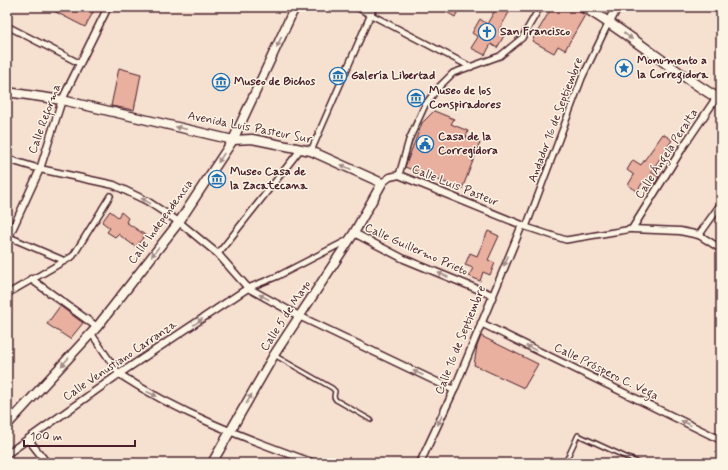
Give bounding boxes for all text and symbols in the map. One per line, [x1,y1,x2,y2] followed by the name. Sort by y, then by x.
[477,22,497,42] church icon: San Francisco
[500,24,571,40] place label: San Francisco
[623,32,634,41] one-way arrow
[276,37,282,48] one-way arrow
[637,53,709,84] place label: Monumento a la Corregidora
[525,55,587,185] street label: Andador 16 de Septiembre
[614,58,634,78] place icon: Monumento a la Corregidora
[328,66,348,86] museum icon: Galería Libertad
[351,68,435,84] place label: Galería Libertad
[211,72,231,92] museum icon: Museo de Bichos
[234,74,316,90] place label: Museo de Bichos
[25,82,66,157] street label: Calle Reforma
[429,83,502,113] place label: Museo de los Conspiradores
[406,88,426,108] museum icon: Museo de los Conspiradores
[632,106,703,203] street label: Calle Ángela Peralta
[186,108,314,148] street label: Avenida Luis Pasteur Sur
[175,124,187,130] one-way arrow
[438,129,498,159] place label: Casa de la Corregidora
[415,134,435,154] public building icon: Casa de la Corregidora
[217,153,224,164] one-way arrow
[409,161,501,211] street label: Calle Luis Pasteur
[230,164,308,194] place label: Museo Casa de la Zacatecana
[340,164,352,170] one-way arrow
[207,169,227,189] museum icon: Museo Casa de la Zacatecana
[125,176,197,268] street label: Calle Independencia
[141,198,152,205] one-way arrow
[362,220,470,280] street label: Calle Guillermo Prieto
[151,247,160,258] one-way arrow
[503,256,509,268] one-way arrow
[436,272,448,278] one-way arrow
[257,277,315,354] street label: Calle 5 de Mayo
[432,283,490,397] street label: Calle 16 de Septiembre
[258,294,270,301] one-way arrow
[60,316,181,405] street label: Calle Venustiano Carranza
[192,318,204,325] one-way arrow
[551,340,661,405] street label: Calle Próspero C. Vega
[526,345,537,351] one-way arrow
[61,357,70,366] one-way arrow
[413,370,424,376] one-way arrow
[146,391,158,397] one-way arrow
[245,393,252,404] one-way arrow
[437,414,443,425] one-way arrow
[680,420,692,426] one-way arrow
[24,422,135,448] scale bar
[30,429,62,445] text: 100 m

